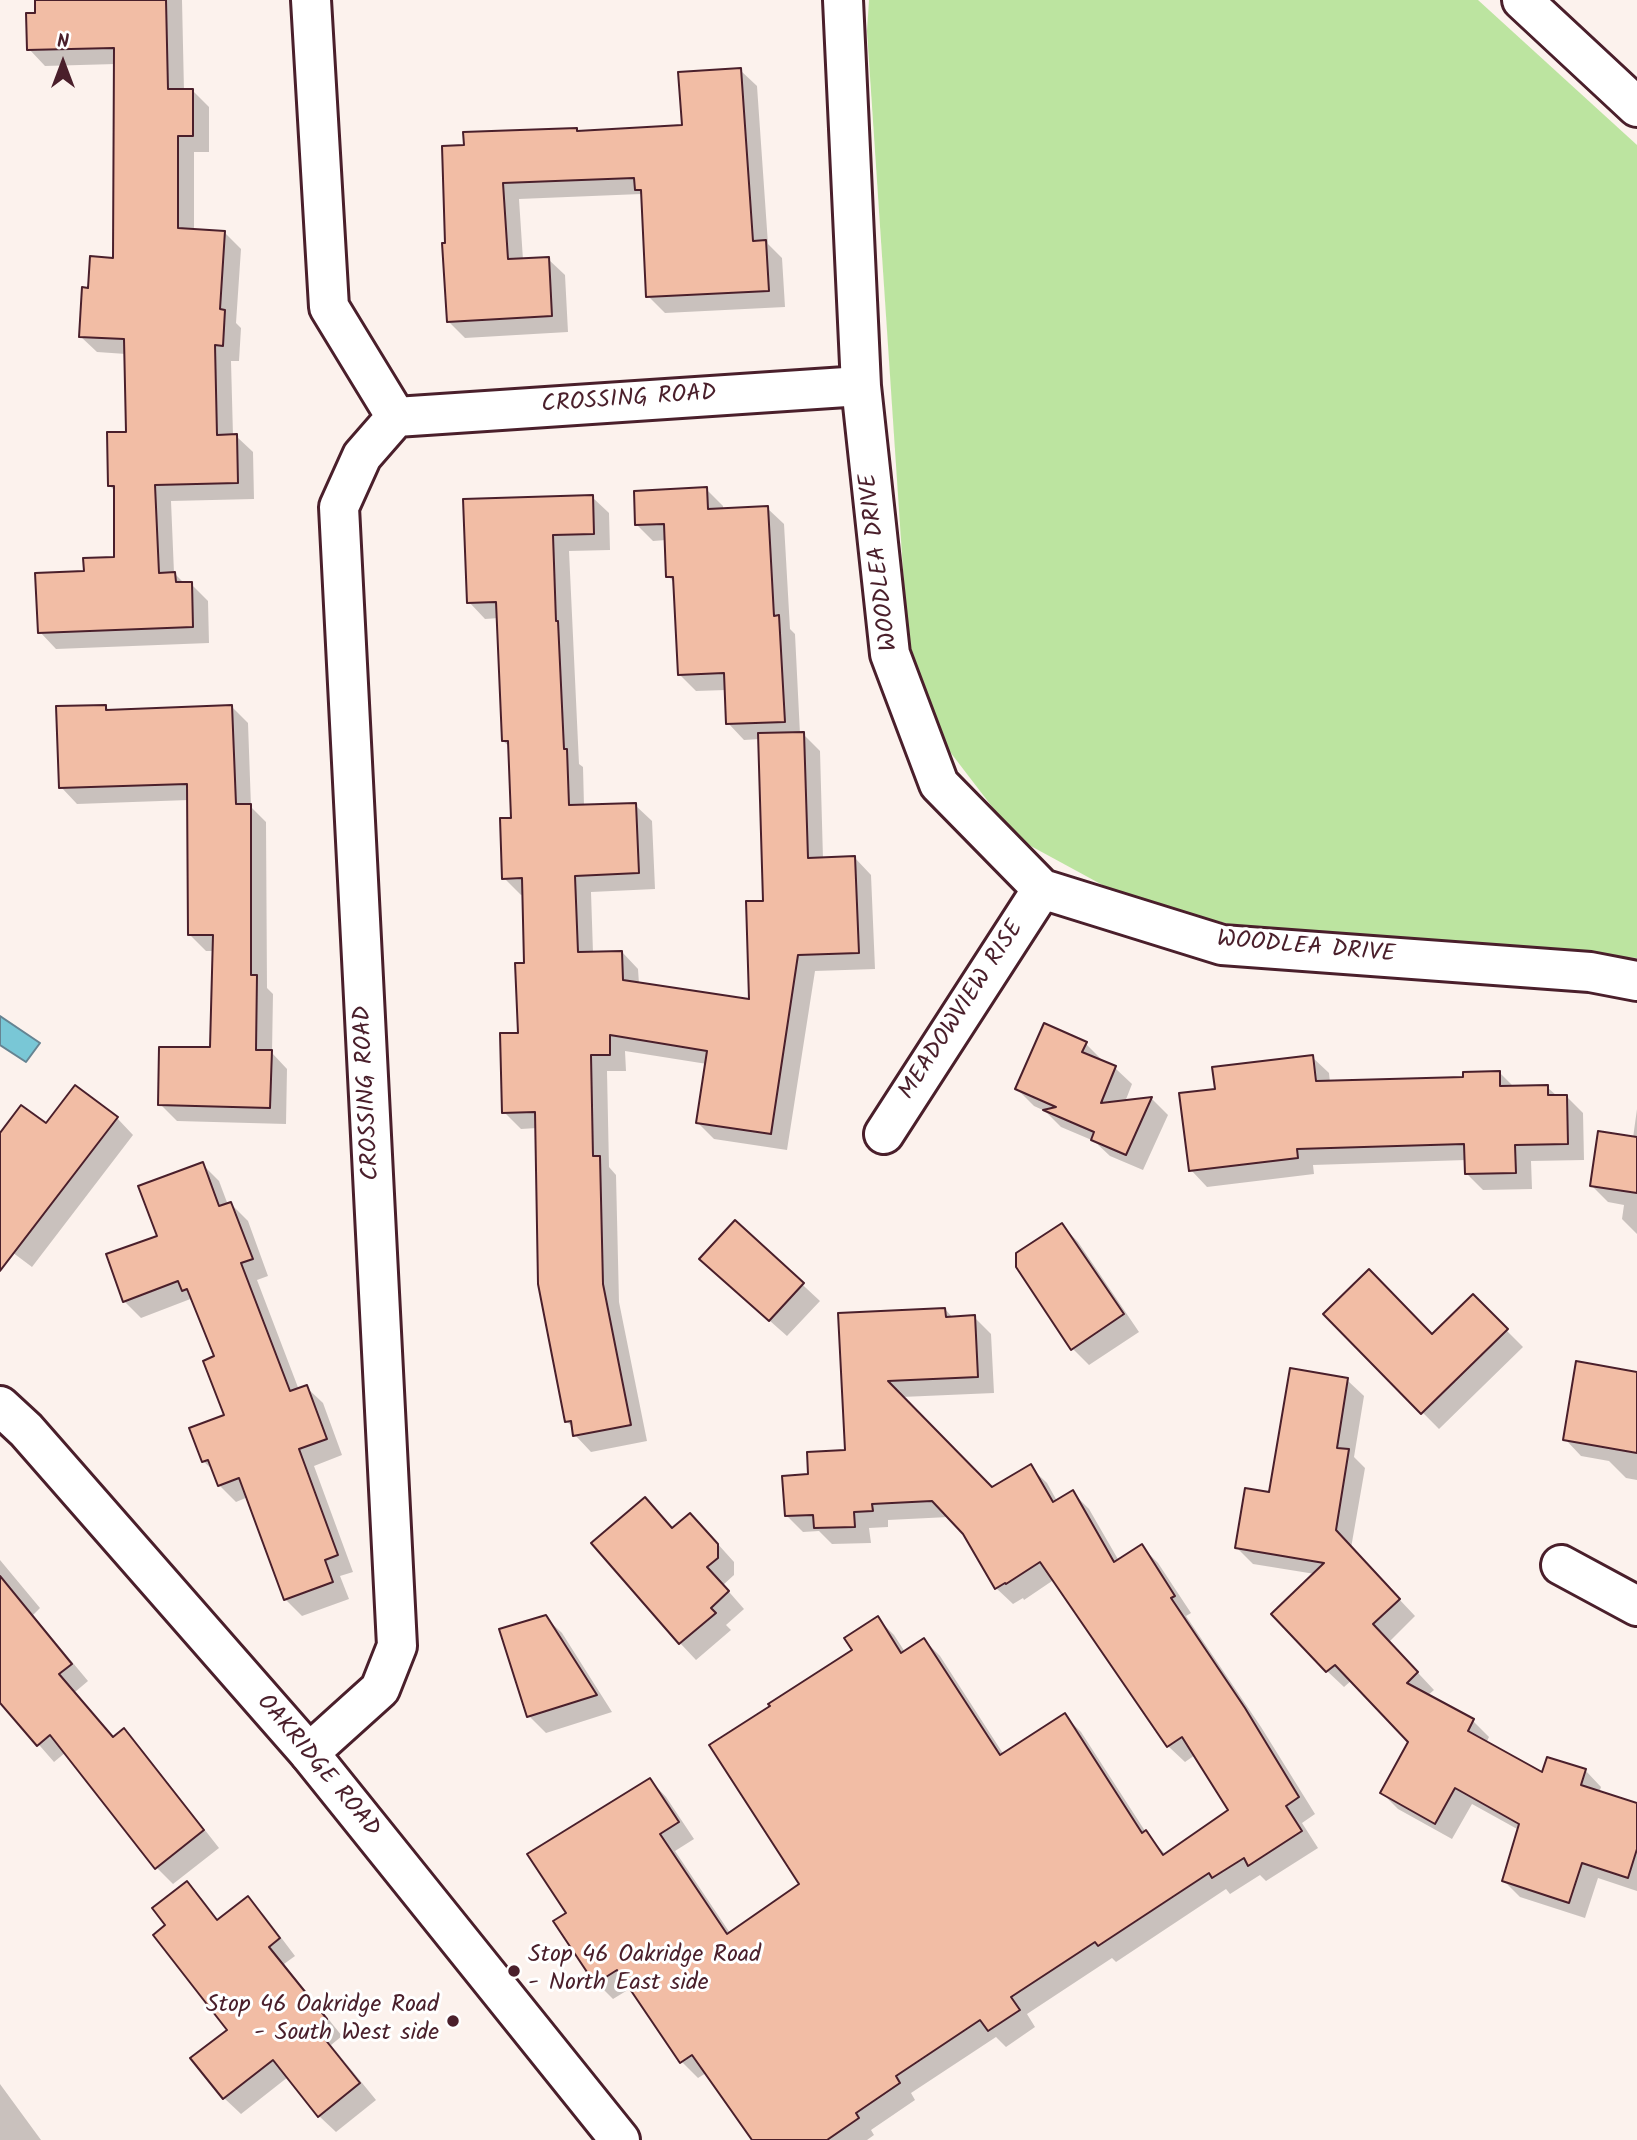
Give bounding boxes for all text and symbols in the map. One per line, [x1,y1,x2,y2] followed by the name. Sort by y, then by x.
[57,27,69,57] text: N
[28,28,98,98] north arrow
[541,381,717,421] street label: CROSSING ROAD
[856,472,906,652] street label: WOODLEA DRIVE
[894,916,1032,1106] street label: MEADOWVIEW RISE
[1216,927,1396,971] street label: WOODLEA DRIVE
[350,1005,388,1181] street label: CROSSING ROAD
[249,1690,385,1844] street label: OAKRIDGE ROAD
[528,1943,761,1999] place label: Stop 46 Oakridge Road - North East side
[506,1963,522,1979] marker: Stop 46 Oakridge Road - North East side
[206,1993,439,2049] place label: Stop 46 Oakridge Road - South West side
[445,2013,461,2029] marker: Stop 46 Oakridge Road - South West side

